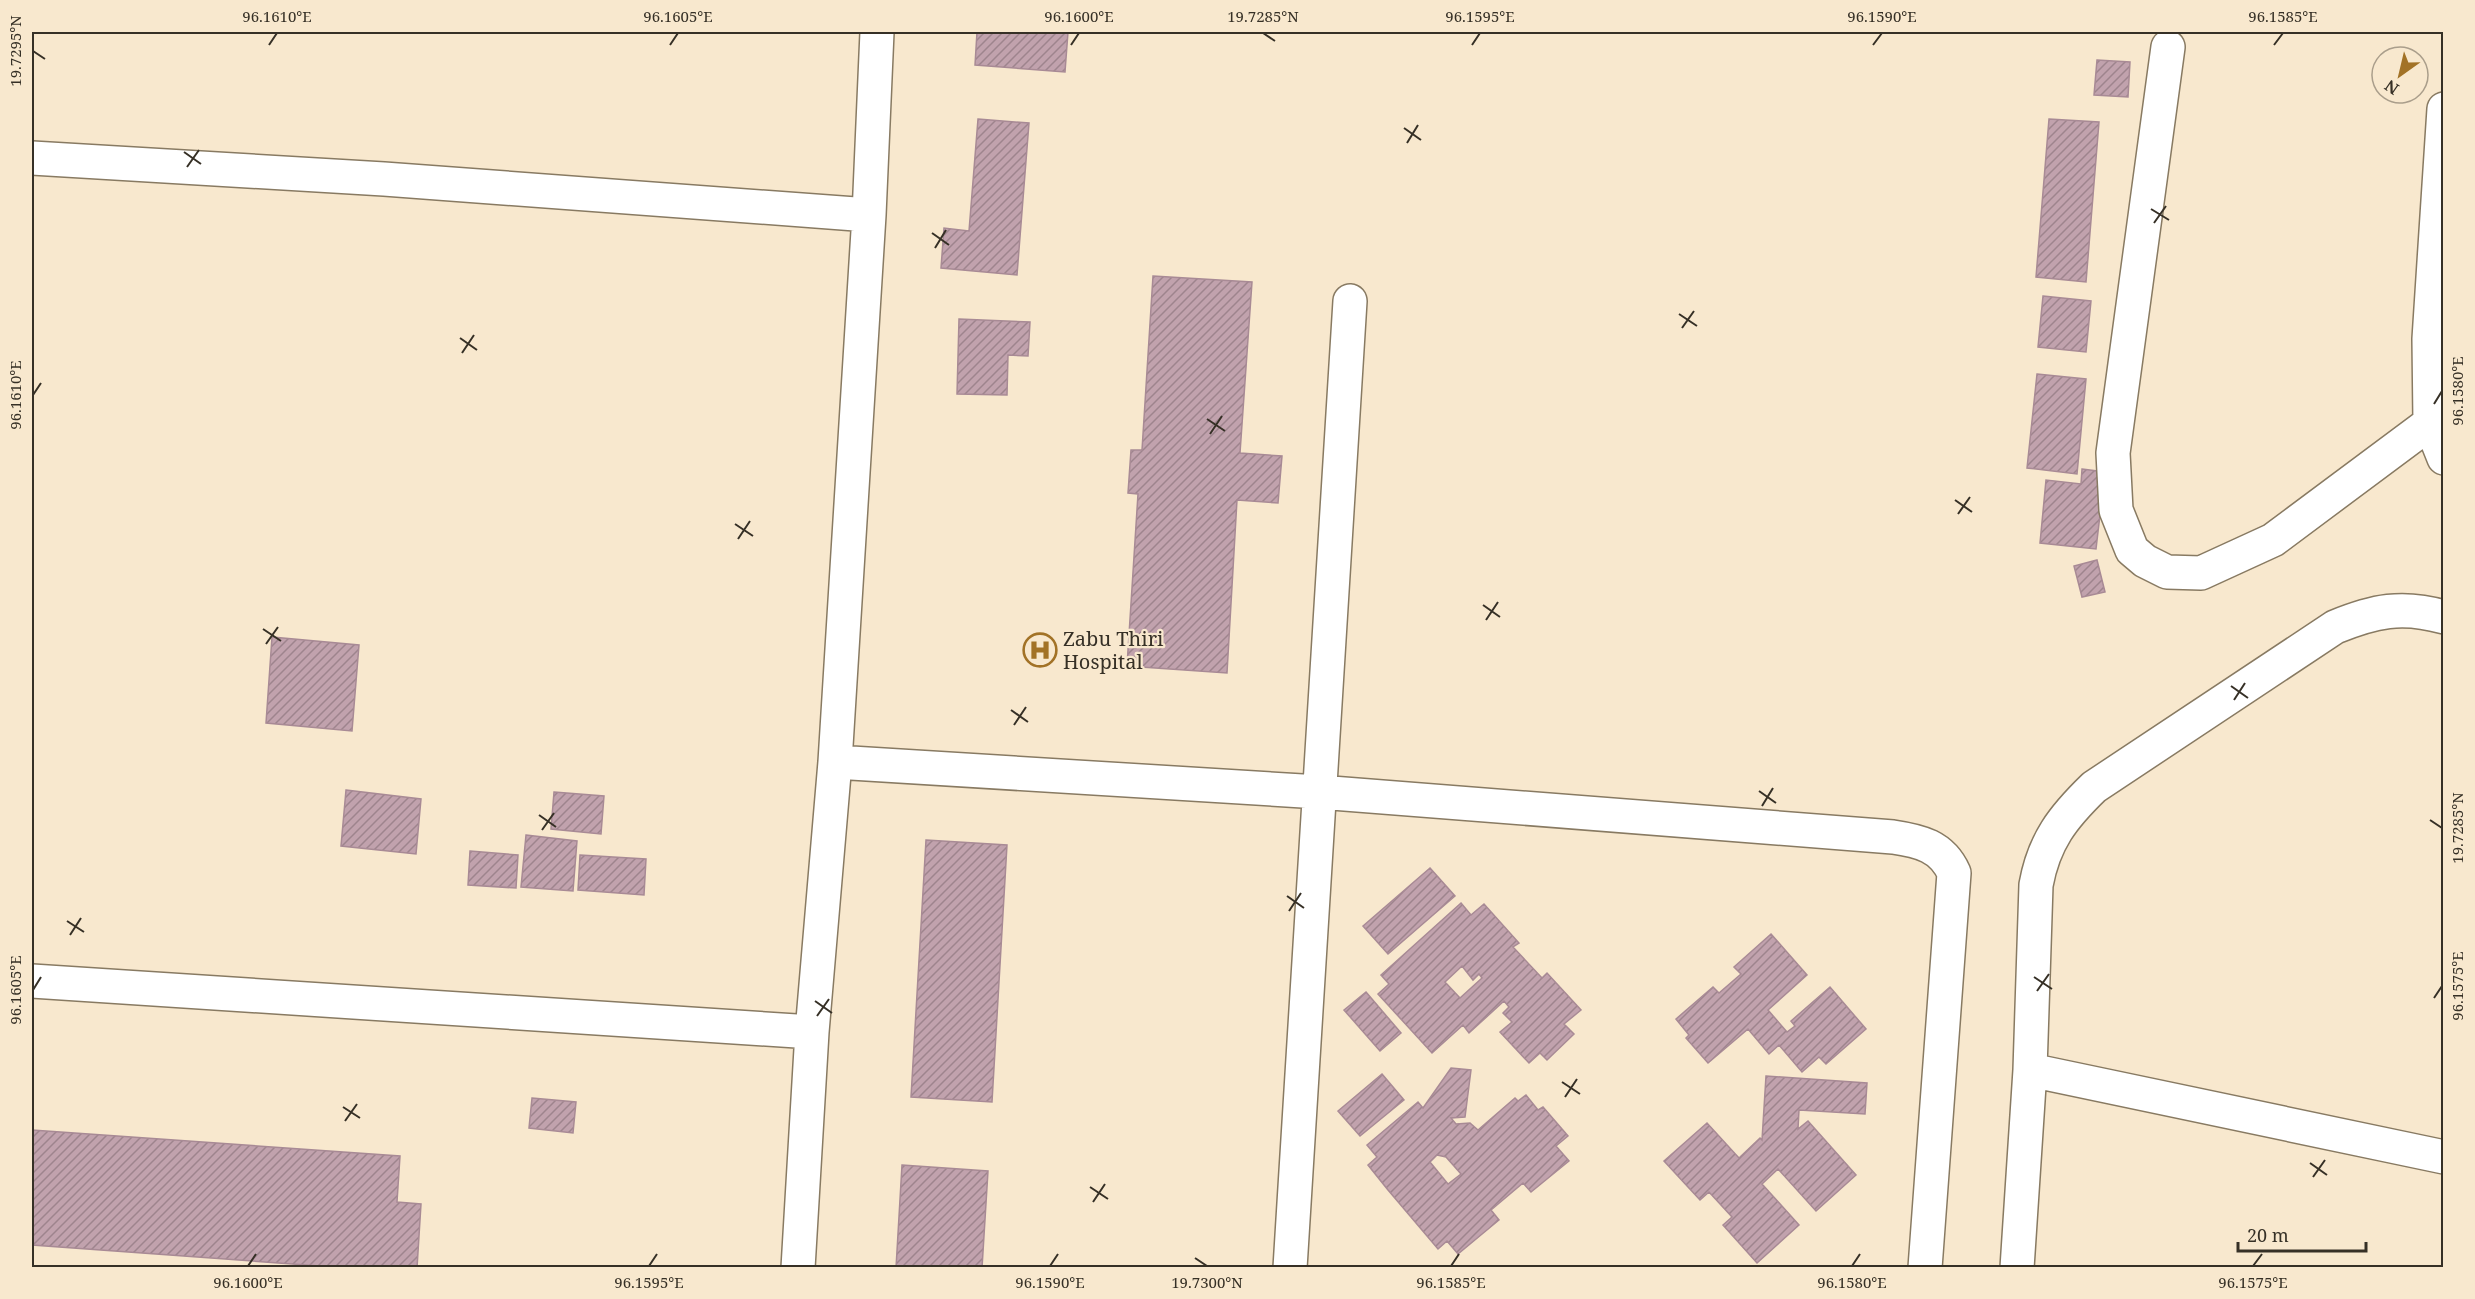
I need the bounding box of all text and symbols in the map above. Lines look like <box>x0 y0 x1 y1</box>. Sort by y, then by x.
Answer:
text: 96.1610°E <box>242 6 312 26</box>
text: 96.1605°E <box>643 6 713 26</box>
text: 96.1600°E <box>1044 6 1114 26</box>
text: 19.7285°N <box>1227 6 1299 26</box>
text: 96.1595°E <box>1445 6 1515 26</box>
text: 96.1590°E <box>1847 6 1917 26</box>
text: 96.1585°E <box>2248 6 2318 26</box>
text: 19.7295°N <box>5 15 25 87</box>
north arrow <box>2370 45 2430 105</box>
text: N <box>2380 75 2403 100</box>
text: 96.1580°E <box>2447 356 2467 426</box>
text: 96.1610°E <box>5 360 25 430</box>
place label: Zabu Thiri Hospital <box>1063 625 1164 675</box>
hospital icon: Zabu Thiri Hospital <box>1022 632 1058 668</box>
text: 19.7285°N <box>2447 792 2467 864</box>
text: 96.1575°E <box>2447 951 2467 1021</box>
text: 96.1605°E <box>5 955 25 1025</box>
scale bar <box>2238 1215 2366 1253</box>
text: 20 m <box>2247 1223 2289 1247</box>
text: 96.1600°E <box>213 1272 283 1292</box>
text: 96.1595°E <box>614 1272 684 1292</box>
text: 96.1590°E <box>1015 1272 1085 1292</box>
text: 19.7300°N <box>1171 1272 1243 1292</box>
text: 96.1585°E <box>1416 1272 1486 1292</box>
text: 96.1580°E <box>1817 1272 1887 1292</box>
text: 96.1575°E <box>2218 1272 2288 1292</box>

